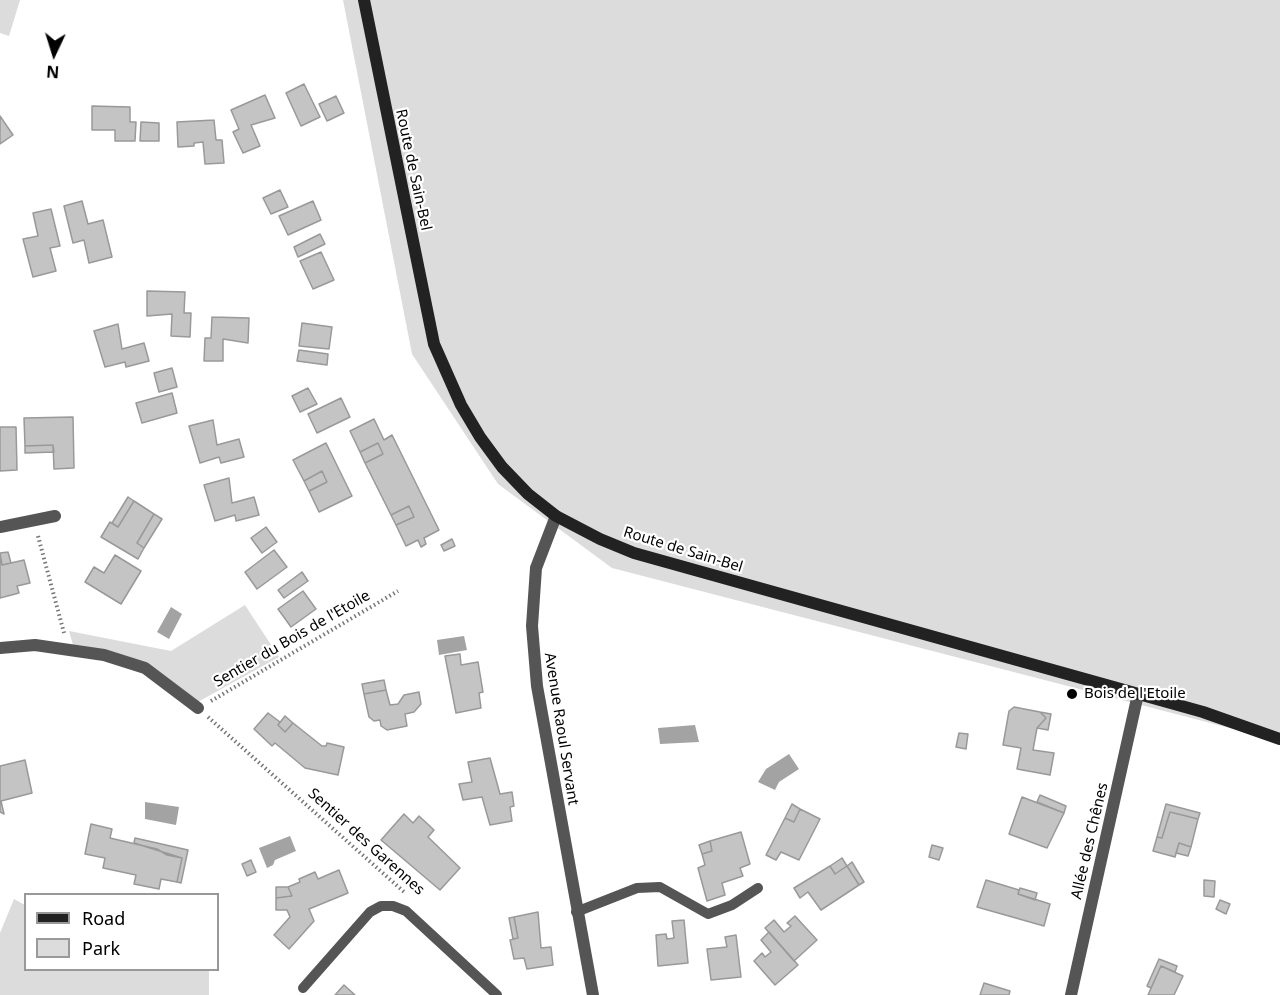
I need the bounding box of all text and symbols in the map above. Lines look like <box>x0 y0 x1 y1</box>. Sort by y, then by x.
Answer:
north arrow <box>24 24 84 84</box>
text: N <box>45 61 60 83</box>
street label: Route de Sain-Bel <box>391 108 435 232</box>
street label: Route de Sain-Bel <box>621 523 745 577</box>
street label: Sentier du Bois de l'Etoile <box>210 587 374 691</box>
street label: Avenue Raoul Servant <box>540 652 582 806</box>
place label: Bois de l'Etoile <box>1084 685 1186 703</box>
marker: Bois de l'Etoile <box>1065 687 1079 701</box>
street label: Allée des Chênes <box>1068 781 1112 901</box>
street label: Sentier des Garennes <box>304 785 428 899</box>
legend <box>24 893 219 971</box>
text: Road <box>82 906 125 930</box>
text: Park <box>82 936 120 960</box>

